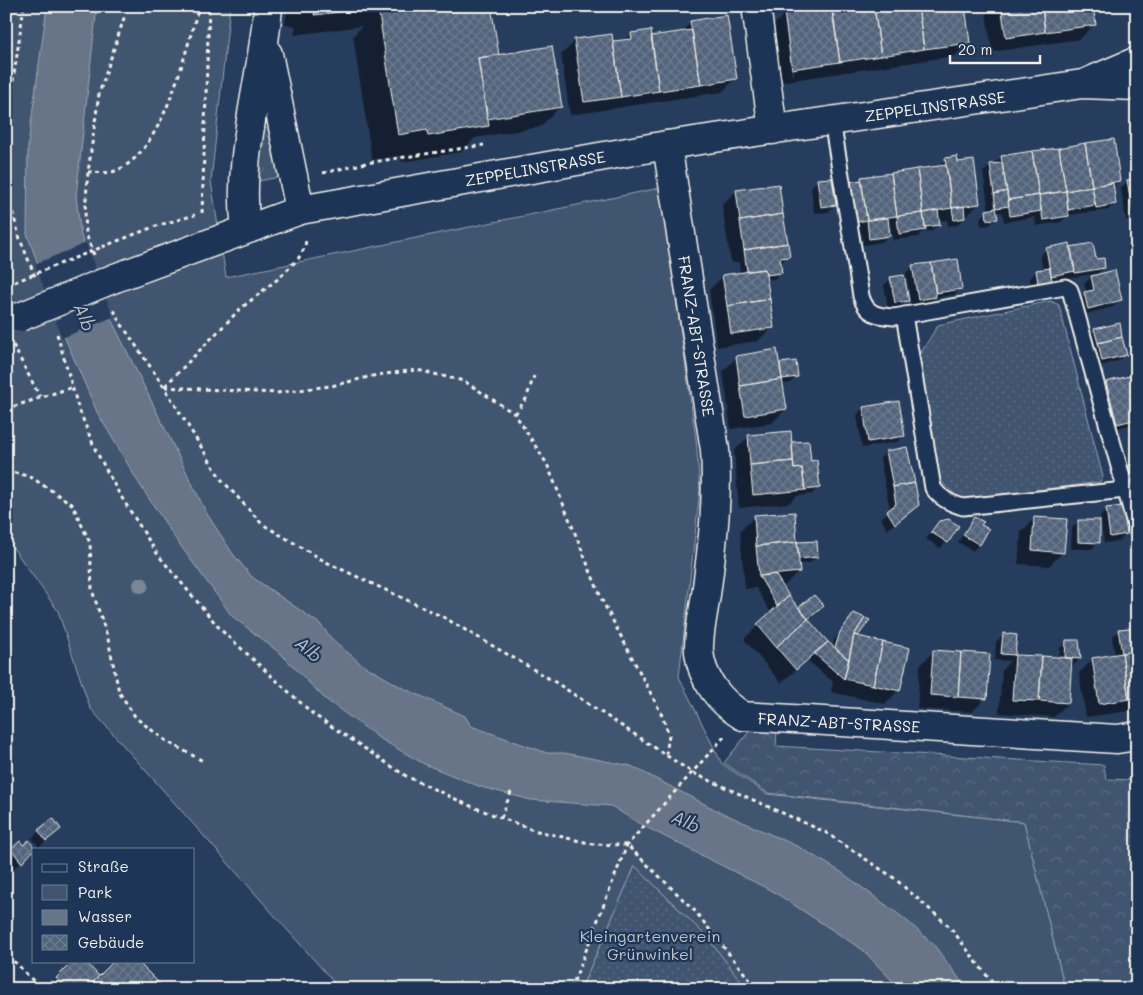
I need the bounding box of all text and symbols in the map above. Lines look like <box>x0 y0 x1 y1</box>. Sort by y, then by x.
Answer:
scale bar <box>950 32 1040 64</box>
text: 20 m <box>958 39 992 59</box>
street label: ZEPPELINSTRASSE <box>863 86 1007 126</box>
street label: ZEPPELINSTRASSE <box>463 145 607 191</box>
street label: FRANZ-ABT-STRASSE <box>674 254 720 418</box>
water label: Alb <box>69 299 101 335</box>
water label: Alb <box>290 631 328 667</box>
street label: FRANZ-ABT-STRASSE <box>757 707 921 737</box>
water label: Alb <box>668 804 704 838</box>
legend <box>32 848 195 962</box>
text: Straße <box>78 856 129 876</box>
text: Park <box>78 882 112 902</box>
text: Wasser <box>78 906 132 926</box>
park label: Kleingartenverein Grünwinkel <box>580 925 720 964</box>
text: Gebäude <box>78 932 144 952</box>

